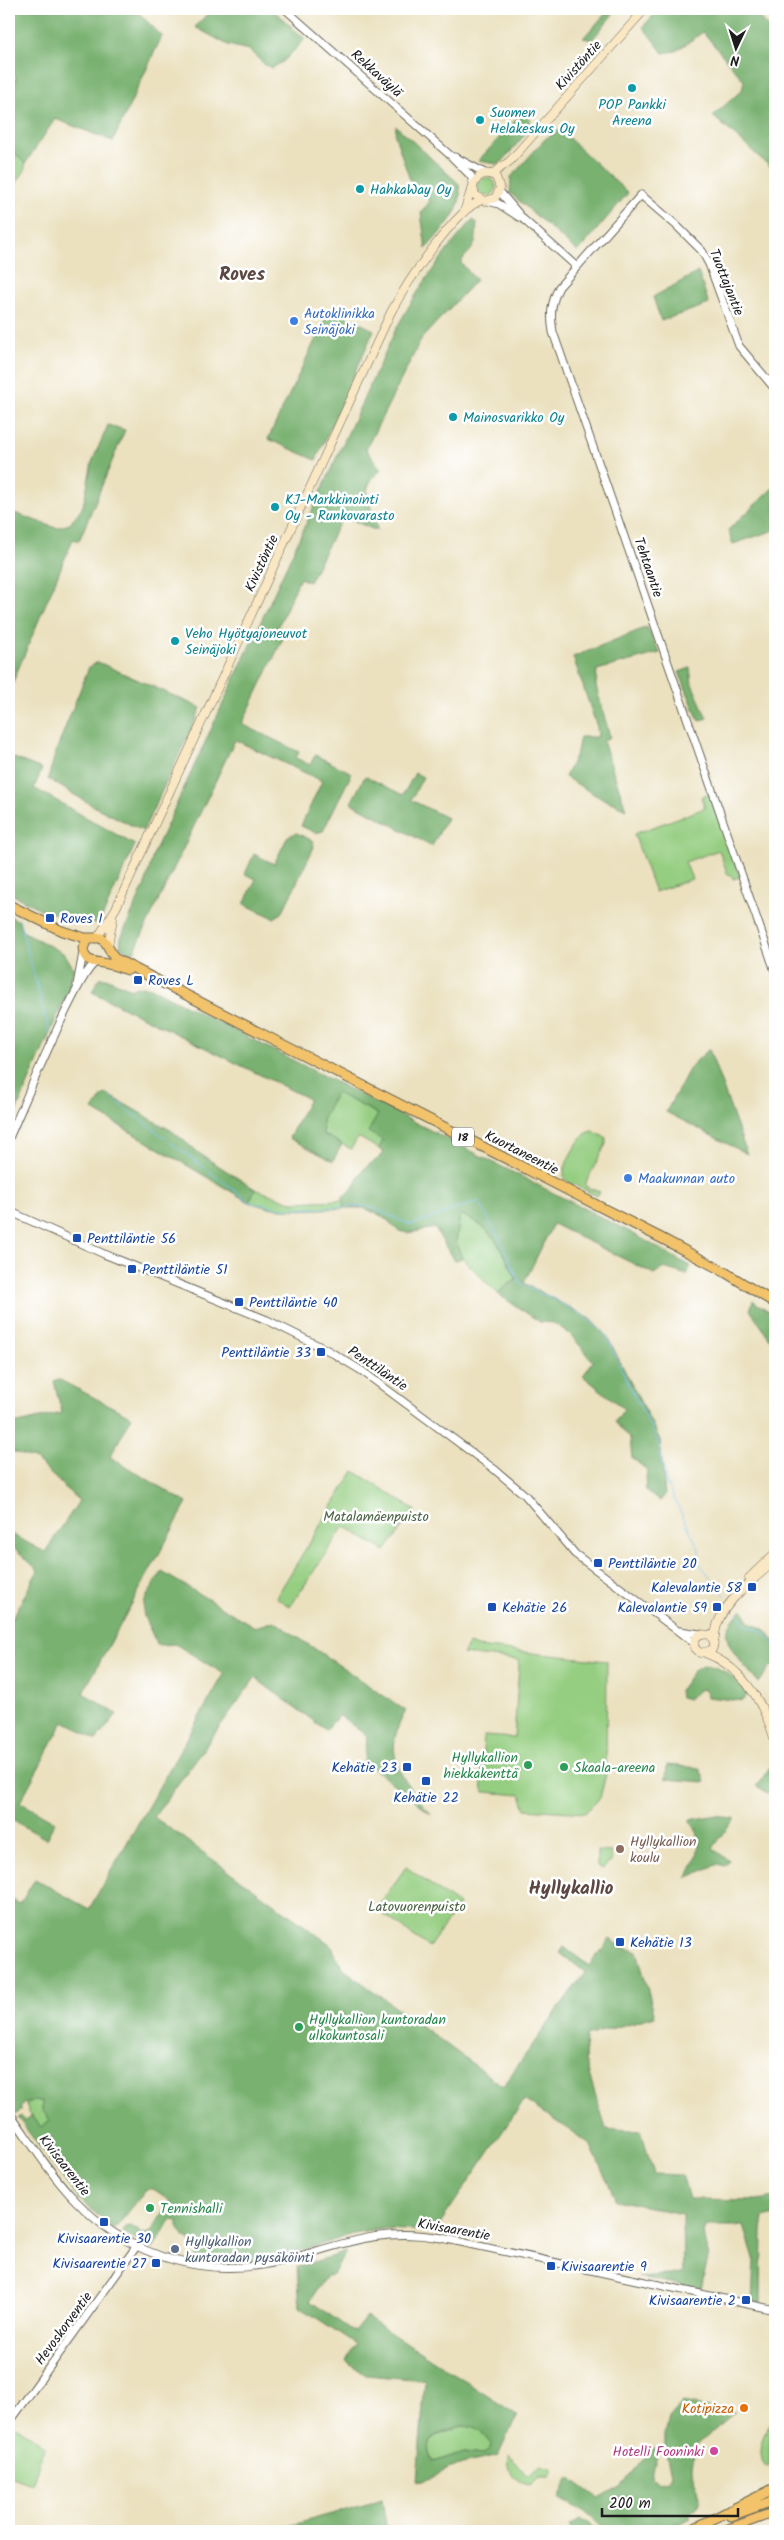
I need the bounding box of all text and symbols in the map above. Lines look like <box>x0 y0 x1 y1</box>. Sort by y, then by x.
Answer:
north arrow <box>712 22 762 72</box>
street label: Kivistöntie <box>550 35 608 96</box>
street label: Rekkaväylä <box>345 44 408 104</box>
text: N <box>730 49 740 71</box>
marker: POP Pankki Areena <box>626 82 638 94</box>
place label: POP Pankki Areena <box>598 94 666 132</box>
place label: Suomen Helakeskus Oy <box>490 102 575 140</box>
marker: Suomen Helakeskus Oy <box>474 114 486 126</box>
place label: HahkaWay Oy <box>370 179 452 201</box>
marker: HahkaWay Oy <box>354 183 366 195</box>
street label: Tuottajantie <box>703 246 750 320</box>
district label: Roves <box>219 260 265 290</box>
place label: Autoklinikka Seinäjoki <box>304 303 375 341</box>
marker: Autoklinikka Seinäjoki <box>288 315 300 327</box>
place label: Mainosvarikko Oy <box>463 407 565 429</box>
marker: Mainosvarikko Oy <box>447 411 459 423</box>
place label: KJ-Markkinointi Oy - Runkovarasto <box>285 489 394 527</box>
marker: KJ-Markkinointi Oy - Runkovarasto <box>269 501 281 513</box>
street label: Kivistöntie <box>239 530 285 596</box>
street label: Tehtaantie <box>628 534 669 601</box>
place label: Veho Hyötyajoneuvot Seinäjoki <box>185 623 308 661</box>
marker: Veho Hyötyajoneuvot Seinäjoki <box>169 635 181 647</box>
place label: Roves I <box>60 908 103 930</box>
marker: Roves I <box>44 912 56 924</box>
place label: Roves L <box>148 970 194 992</box>
marker: Roves L <box>132 974 144 986</box>
street label: Kuortaneentie <box>481 1125 563 1181</box>
road number: 18 <box>452 1128 474 1146</box>
place label: Maakunnan auto <box>638 1168 735 1190</box>
marker: Maakunnan auto <box>622 1172 634 1184</box>
place label: Penttiläntie 56 <box>87 1228 176 1250</box>
marker: Penttiläntie 56 <box>71 1232 83 1244</box>
place label: Penttiläntie 51 <box>142 1259 228 1281</box>
marker: Penttiläntie 51 <box>126 1263 138 1275</box>
place label: Penttiläntie 40 <box>249 1292 337 1314</box>
marker: Penttiläntie 40 <box>233 1296 245 1308</box>
street label: Penttiläntie <box>343 1341 412 1397</box>
place label: Penttiläntie 33 <box>221 1342 311 1364</box>
marker: Penttiläntie 33 <box>315 1346 327 1358</box>
park label: Matalamäenpuisto <box>323 1506 429 1528</box>
place label: Penttiläntie 20 <box>608 1553 697 1575</box>
marker: Penttiläntie 20 <box>592 1557 604 1569</box>
place label: Kalevalantie 58 <box>651 1577 743 1599</box>
marker: Kalevalantie 58 <box>746 1581 758 1593</box>
place label: Kehätie 26 <box>502 1597 567 1619</box>
place label: Kalevalantie 59 <box>617 1597 707 1619</box>
marker: Kehätie 26 <box>486 1601 498 1613</box>
marker: Kalevalantie 59 <box>711 1601 723 1613</box>
place label: Hyllykallion hiekkakenttä <box>443 1747 519 1785</box>
place label: Kehätie 23 <box>332 1757 397 1779</box>
place label: Skaala-areena <box>574 1757 655 1779</box>
marker: Hyllykallion hiekkakenttä <box>522 1759 534 1771</box>
marker: Kehätie 23 <box>401 1761 413 1773</box>
marker: Skaala-areena <box>558 1761 570 1773</box>
marker: Kehätie 22 <box>420 1775 432 1787</box>
place label: Kehätie 22 <box>393 1787 459 1809</box>
place label: Hyllykallion koulu <box>630 1831 697 1869</box>
marker: Hyllykallion koulu <box>614 1843 626 1855</box>
district label: Hyllykallio <box>528 1874 614 1904</box>
park label: Latovuorenpuisto <box>368 1896 466 1918</box>
place label: Kehätie 13 <box>630 1932 692 1954</box>
marker: Kehätie 13 <box>614 1936 626 1948</box>
place label: Hyllykallion kuntoradan ulkokuntosali <box>309 2009 446 2047</box>
marker: Hyllykallion kuntoradan ulkokuntosali <box>293 2021 305 2033</box>
street label: Kivisaarentie <box>33 2130 96 2202</box>
place label: Tennishalli <box>160 2198 223 2220</box>
marker: Tennishalli <box>144 2202 156 2214</box>
street label: Kivisaarentie <box>416 2213 493 2247</box>
marker: Kivisaarentie 30 <box>98 2216 110 2228</box>
place label: Kivisaarentie 30 <box>57 2228 151 2250</box>
place label: Hyllykallion kuntoradan pysäköinti <box>185 2231 314 2269</box>
marker: Hyllykallion kuntoradan pysäköinti <box>169 2243 181 2255</box>
place label: Kivisaarentie 27 <box>52 2253 147 2275</box>
place label: Kivisaarentie 9 <box>561 2256 647 2278</box>
marker: Kivisaarentie 27 <box>150 2257 162 2269</box>
marker: Kivisaarentie 9 <box>545 2260 557 2272</box>
street label: Hevoskorventie <box>30 2287 98 2370</box>
place label: Kivisaarentie 2 <box>649 2290 736 2312</box>
marker: Kivisaarentie 2 <box>740 2294 752 2306</box>
place label: Kotipizza <box>682 2398 734 2420</box>
marker: Kotipizza <box>738 2402 750 2414</box>
place label: Hotelli Fooninki <box>613 2441 705 2463</box>
marker: Hotelli Fooninki <box>708 2445 720 2457</box>
scale bar <box>602 2485 738 2517</box>
text: 200 m <box>609 2492 651 2516</box>

